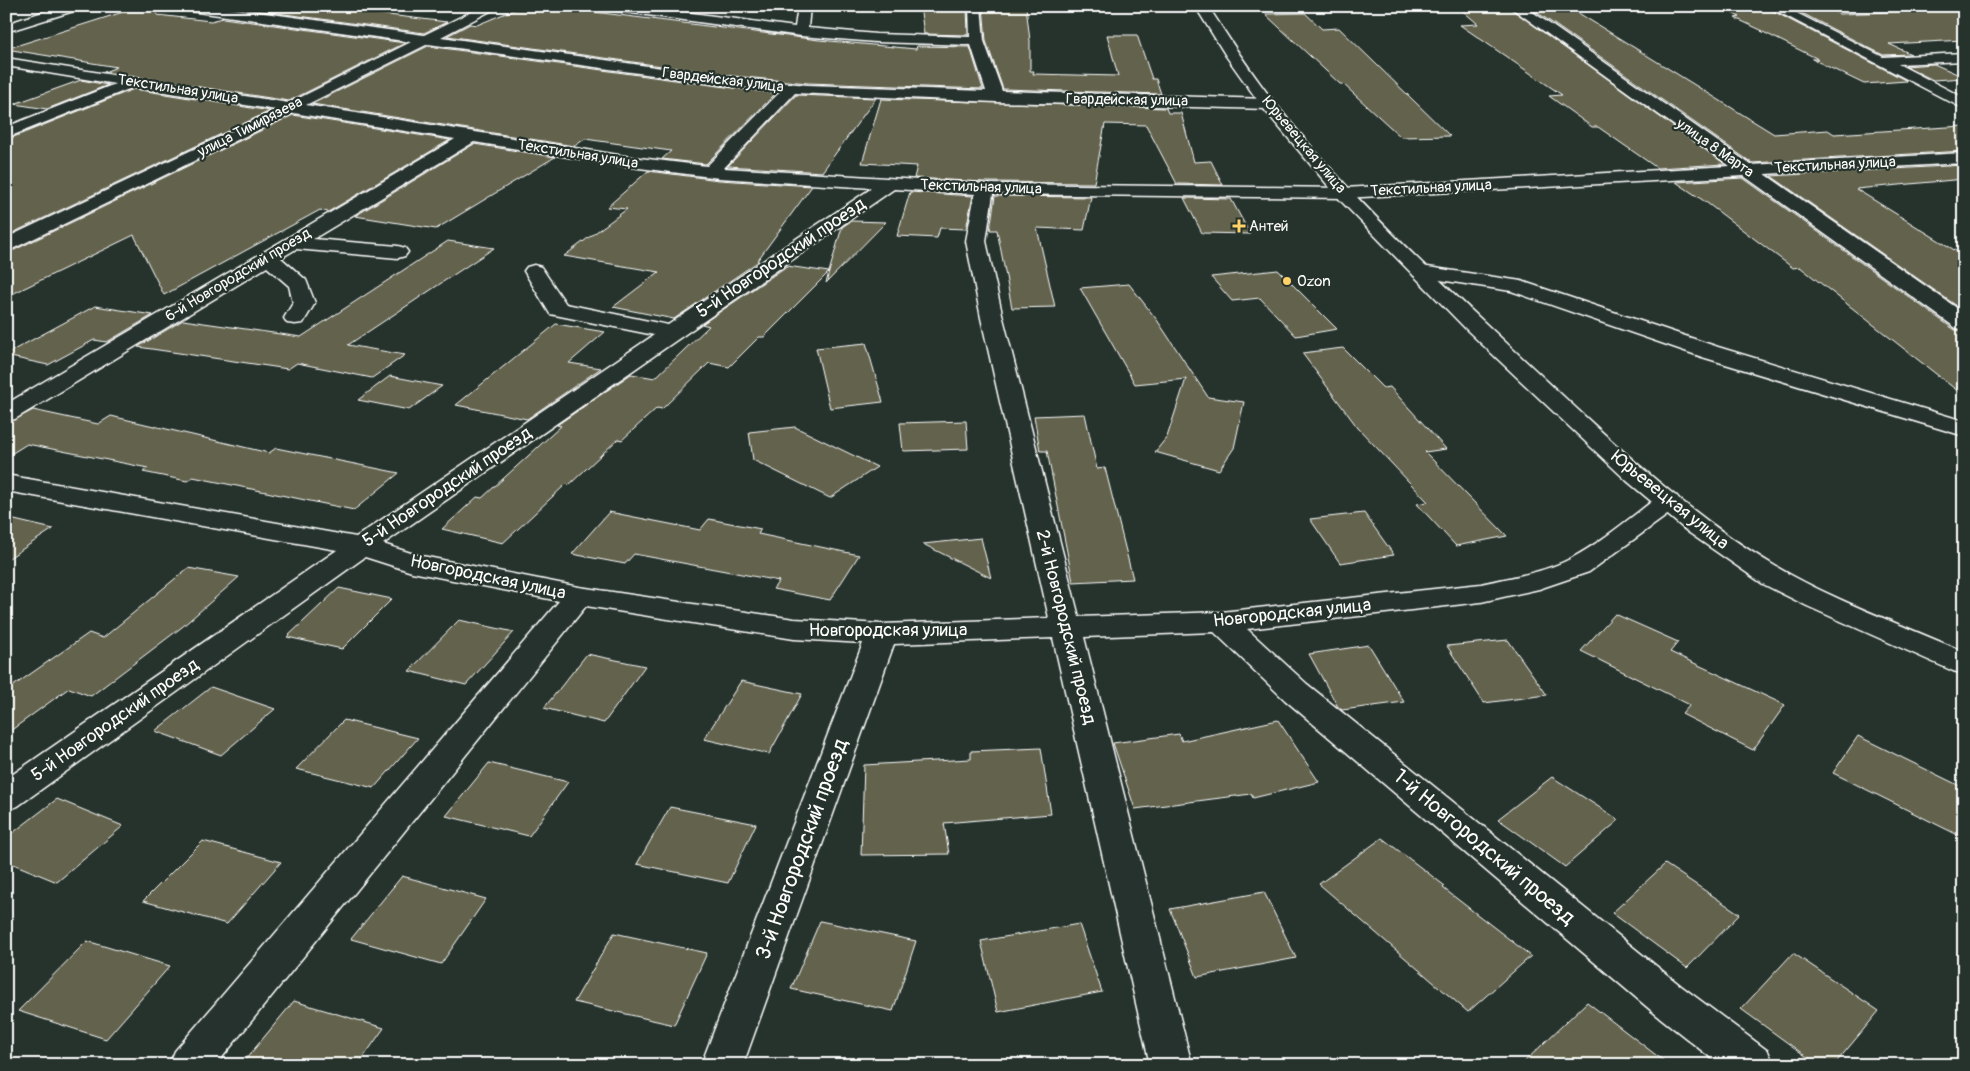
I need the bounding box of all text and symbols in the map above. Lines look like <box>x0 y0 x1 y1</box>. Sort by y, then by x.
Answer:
street label: Гвардейская улица <box>661 63 785 97</box>
street label: Текстильная улица <box>116 70 240 108</box>
street label: Гвардейская улица <box>1066 89 1188 111</box>
street label: улица Тимирязева <box>193 92 306 162</box>
street label: Юрьевецкая улица <box>1258 93 1350 197</box>
street label: улица 8 Марта <box>1672 114 1758 182</box>
street label: Текстильная улица <box>516 135 640 173</box>
street label: Текстильная улица <box>1774 152 1896 178</box>
street label: Текстильная улица <box>920 175 1042 199</box>
street label: Текстильная улица <box>1370 175 1492 201</box>
street label: 5-й Новгородский проезд <box>692 193 870 323</box>
place label: Антей <box>1249 217 1288 236</box>
marker: Антей <box>1233 220 1245 232</box>
street label: 6-й Новгородский проезд <box>162 224 314 326</box>
place label: Ozon <box>1297 272 1331 291</box>
marker: Ozon <box>1281 275 1293 287</box>
street label: 5-й Новгородский проезд <box>358 422 536 552</box>
street label: Юрьевецкая улица <box>1606 445 1734 555</box>
street label: 2-й Новгородский проезд <box>1031 527 1101 727</box>
street label: Новгородская улица <box>408 549 568 605</box>
street label: Новгородская улица <box>1212 593 1372 633</box>
street label: Новгородская улица <box>809 619 967 642</box>
street label: 5-й Новгородский проезд <box>27 653 203 787</box>
street label: 3-й Новгородский проезд <box>749 735 855 963</box>
street label: 1-й Новгородский проезд <box>1387 763 1581 931</box>

